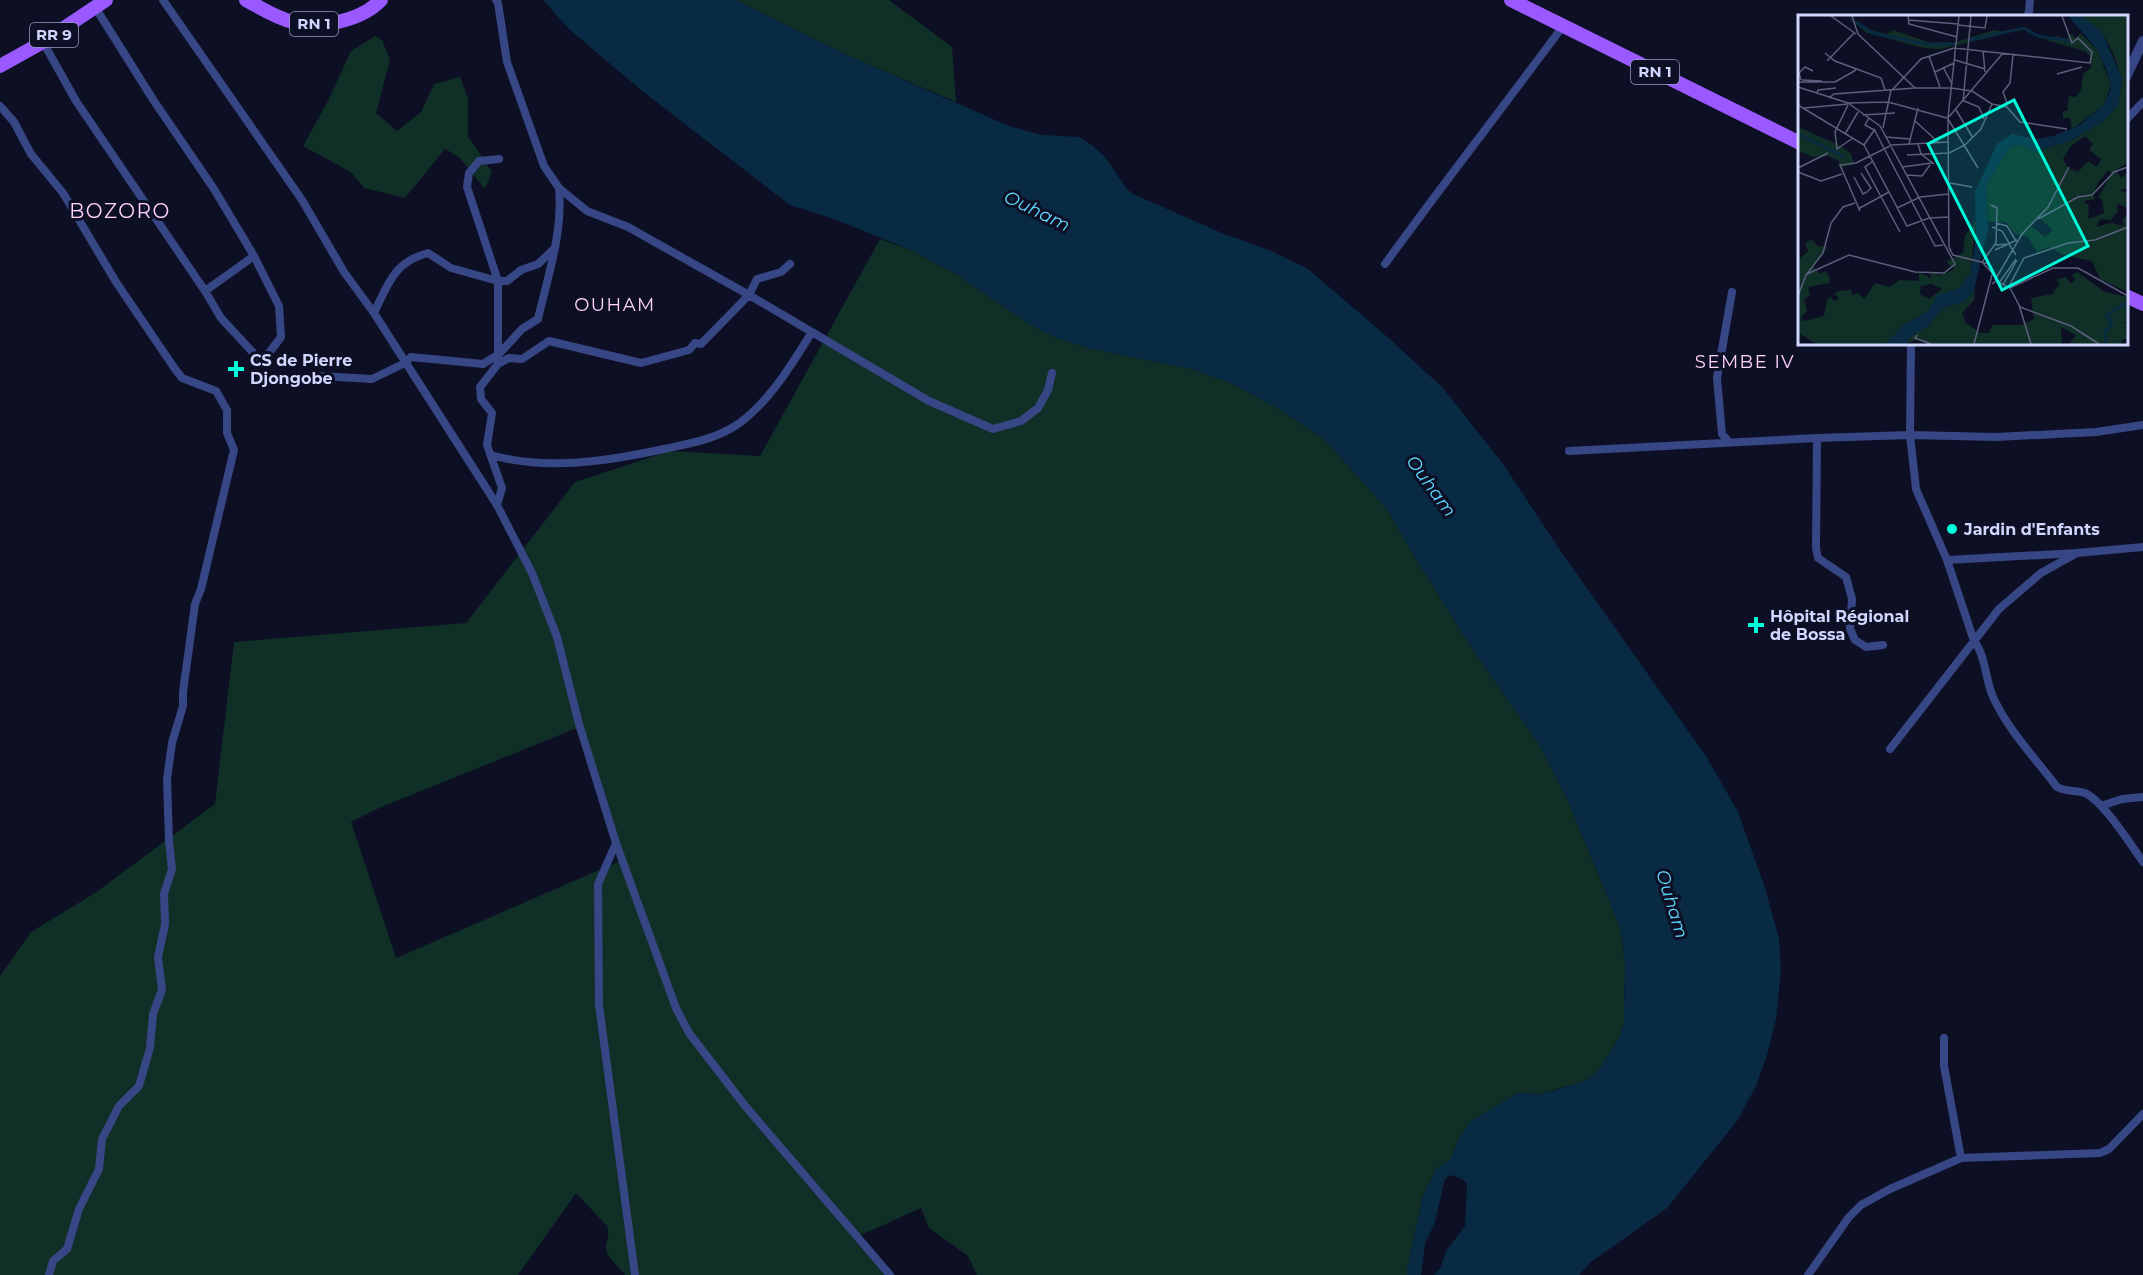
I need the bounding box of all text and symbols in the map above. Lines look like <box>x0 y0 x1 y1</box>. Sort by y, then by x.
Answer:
road number: RN 1 <box>290 12 338 36</box>
inset map <box>1798 15 2128 345</box>
road number: RR 9 <box>30 23 78 47</box>
road number: RN 1 <box>1631 60 1679 84</box>
water label: Ouham <box>1000 186 1074 236</box>
district label: BOZORO <box>69 199 171 223</box>
district label: OUHAM <box>574 294 656 316</box>
place label: CS de Pierre Djongobe <box>250 351 352 388</box>
district label: SEMBE IV <box>1695 351 1795 373</box>
marker: CS de Pierre Djongobe <box>227 360 245 378</box>
water label: Ouham <box>1401 451 1461 521</box>
place label: Jardin d'Enfants <box>1963 520 2100 539</box>
marker: Jardin d'Enfants <box>1945 522 1959 536</box>
place label: Hôpital Régional de Bossa <box>1770 607 1909 644</box>
marker: Hôpital Régional de Bossa <box>1747 616 1765 634</box>
water label: Ouham <box>1651 867 1693 941</box>

